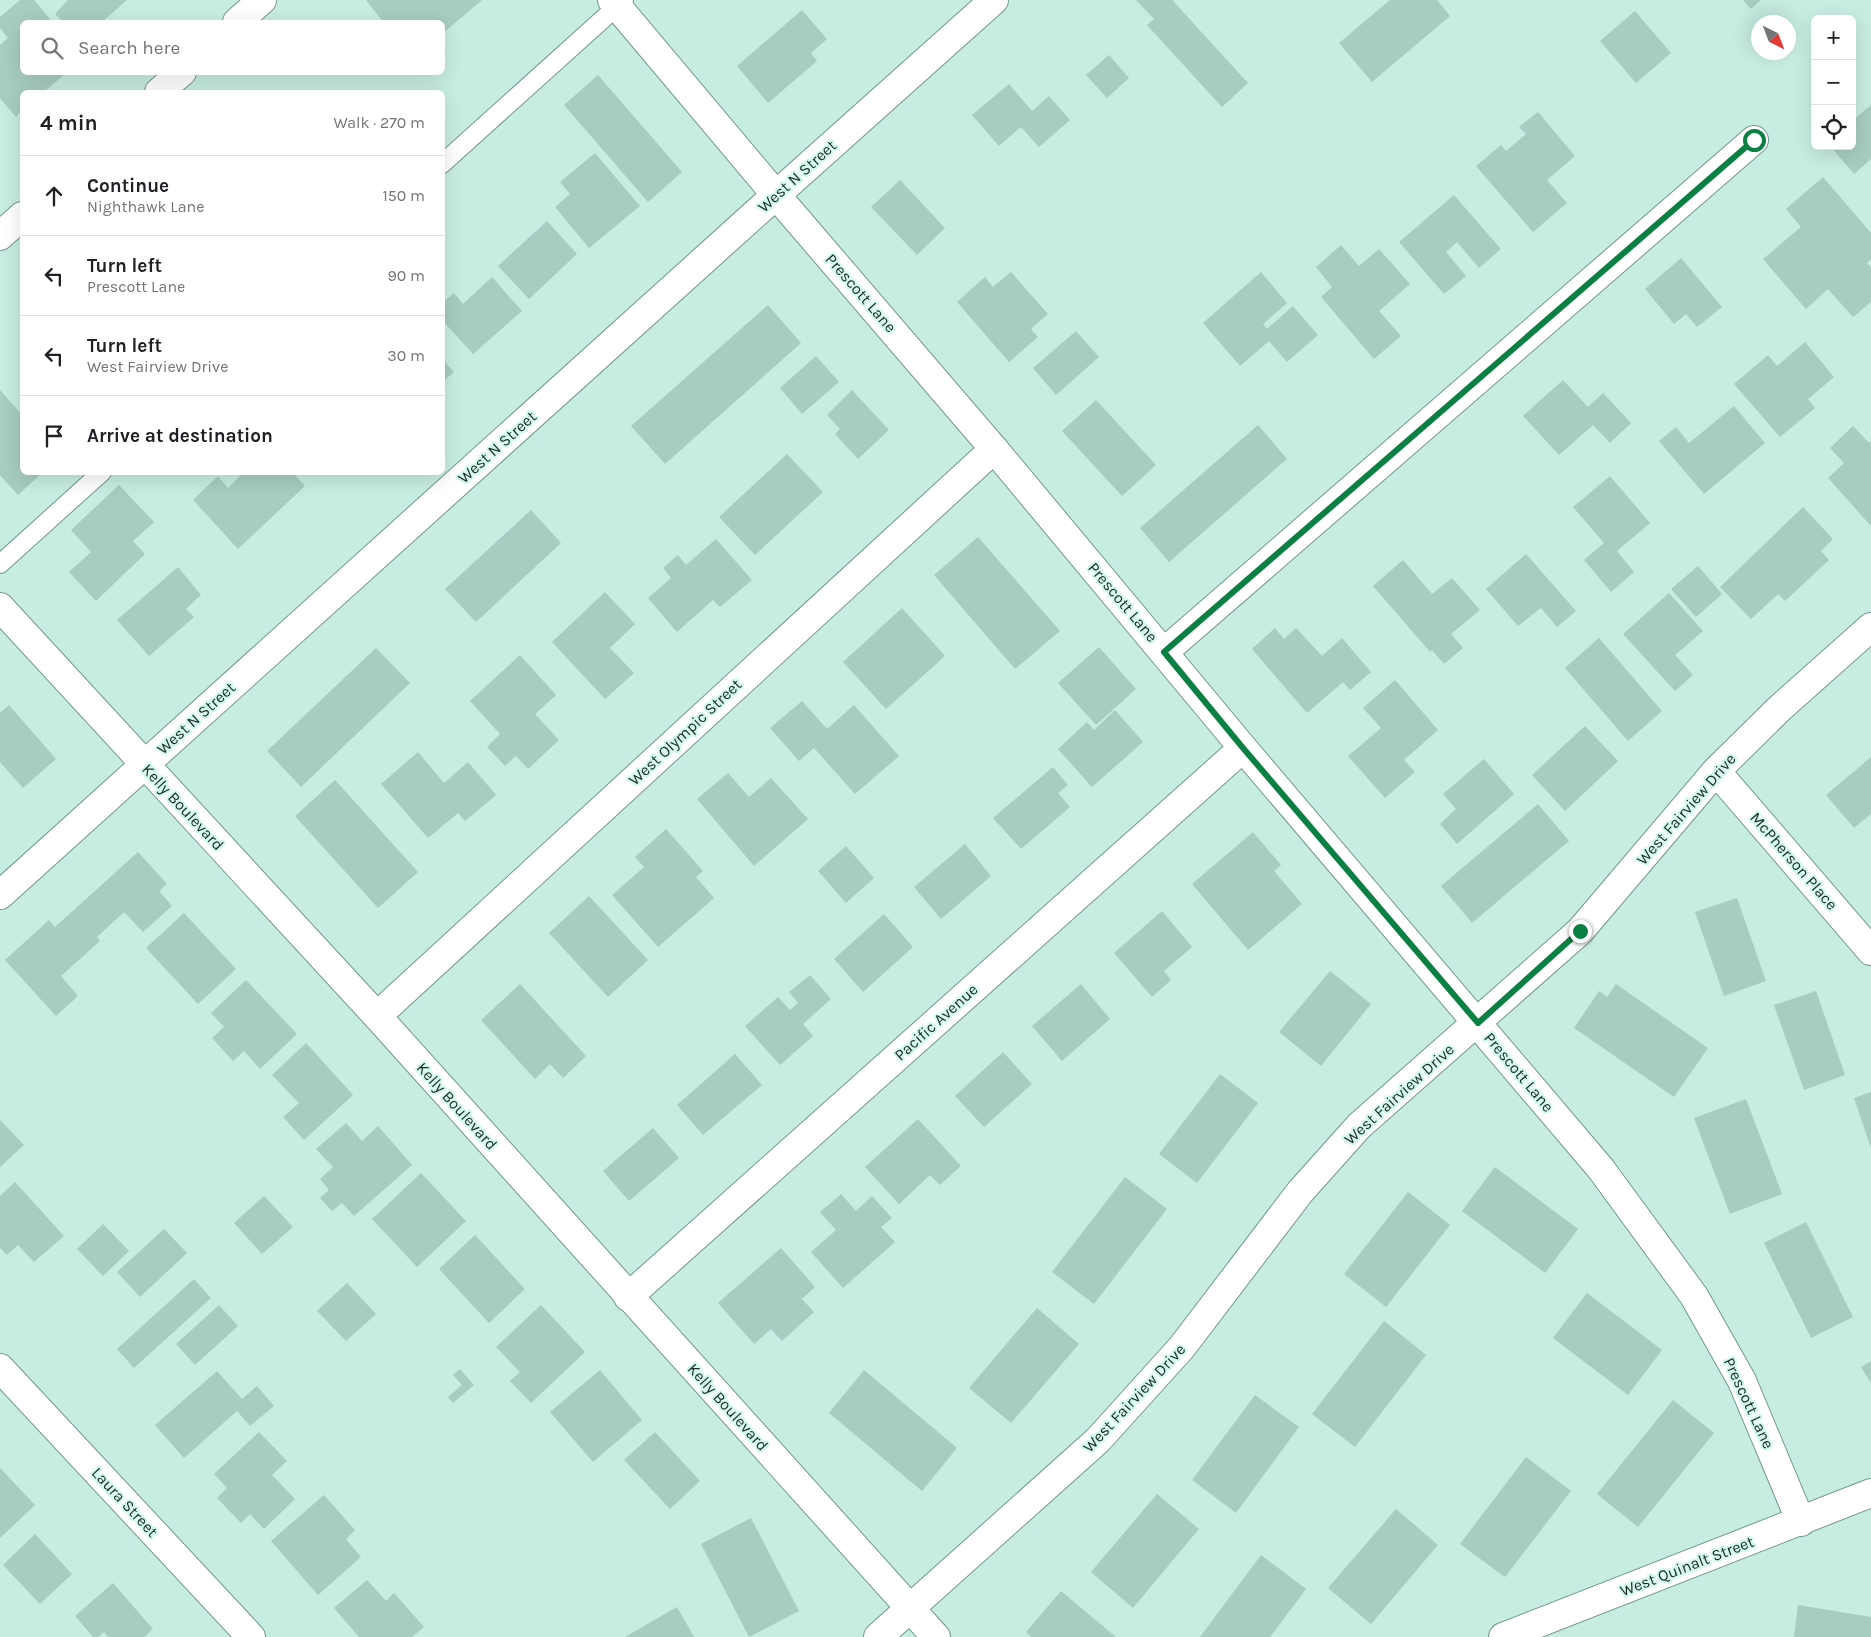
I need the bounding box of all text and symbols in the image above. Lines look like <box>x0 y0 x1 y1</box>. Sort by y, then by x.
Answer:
north arrow <box>1751 15 1796 60</box>
map controls <box>1811 15 1856 150</box>
button: + <box>1811 15 1856 60</box>
search box <box>20 20 445 75</box>
icon: search <box>38 34 66 62</box>
text: Search here <box>78 37 180 59</box>
button: − <box>1811 60 1856 105</box>
button: locate <box>1811 105 1856 150</box>
text: 4 min <box>40 111 98 135</box>
text: Walk · 270 m <box>333 113 425 132</box>
route start <box>1743 129 1766 152</box>
street label: West N Street <box>754 136 840 216</box>
text: Continue <box>87 175 169 197</box>
icon: ahead <box>40 182 68 210</box>
text: 150 m <box>382 186 425 205</box>
text: Nighthawk Lane <box>87 197 204 216</box>
street label: Prescott Lane <box>822 250 900 336</box>
text: Turn left <box>87 255 162 277</box>
icon: left <box>40 262 68 290</box>
text: 90 m <box>387 266 425 285</box>
text: Prescott Lane <box>87 277 185 296</box>
text: Turn left <box>87 335 162 357</box>
icon: left <box>40 342 68 370</box>
text: 30 m <box>387 346 425 365</box>
text: West Fairview Drive <box>87 357 228 376</box>
street label: West N Street <box>454 407 540 487</box>
icon: arrive <box>40 422 68 450</box>
text: Arrive at destination <box>87 425 273 447</box>
street label: Prescott Lane <box>1084 558 1162 646</box>
street label: West Olympic Street <box>625 675 745 789</box>
street label: West N Street <box>153 678 239 758</box>
street label: West Fairview Drive <box>1632 749 1740 869</box>
street label: Kelly Boulevard <box>138 760 228 854</box>
street label: McPherson Place <box>1746 808 1842 914</box>
route end <box>1569 920 1592 943</box>
street label: Pacific Avenue <box>890 980 982 1064</box>
street label: Prescott Lane <box>1480 1028 1558 1116</box>
street label: West Fairview Drive <box>1340 1040 1458 1148</box>
street label: Kelly Boulevard <box>413 1058 501 1154</box>
street label: West Fairview Drive <box>1079 1340 1189 1456</box>
street label: Prescott Lane <box>1720 1354 1778 1452</box>
street label: Kelly Boulevard <box>684 1359 772 1455</box>
street label: Laura Street <box>88 1463 162 1541</box>
street label: West Quinalt Street <box>1617 1532 1757 1600</box>

